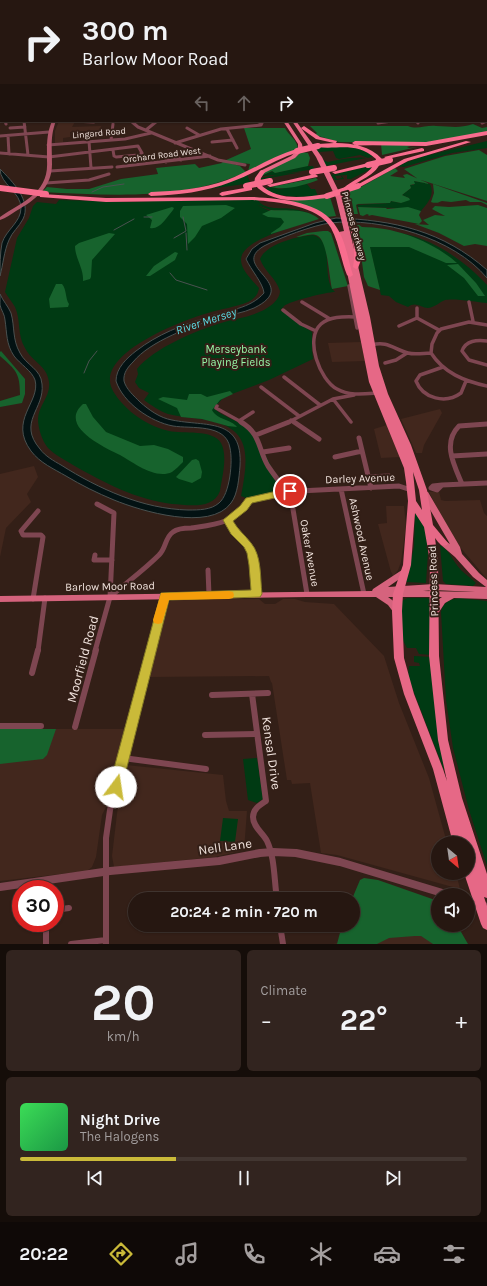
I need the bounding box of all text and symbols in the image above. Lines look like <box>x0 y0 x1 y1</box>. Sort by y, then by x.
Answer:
text: 300 m <box>82 14 169 47</box>
icon: right <box>16 16 68 68</box>
text: Barlow Moor Road <box>82 48 229 70</box>
icon: left <box>191 92 213 114</box>
icon: ahead <box>233 92 255 114</box>
icon: right <box>275 92 297 114</box>
street label: Lingard Road <box>72 126 126 140</box>
street label: Orchard Road West <box>123 145 202 165</box>
street label: Princess Parkway <box>340 190 368 262</box>
water label: River Mersey <box>174 304 239 337</box>
park label: Merseybank Playing Fields <box>201 343 271 369</box>
street label: Darley Avenue <box>325 471 396 486</box>
pin <box>273 474 307 508</box>
icon: arrive <box>279 480 301 502</box>
street label: Ashwood Avenue <box>346 497 377 582</box>
street label: Oaker Avenue <box>297 519 322 588</box>
street label: Princess Road <box>426 545 441 617</box>
street label: Barlow Moor Road <box>65 579 155 594</box>
street label: Moorfield Road <box>64 614 101 704</box>
street label: Kensal Drive <box>259 716 284 791</box>
position arrow <box>95 766 137 808</box>
street label: Nell Lane <box>197 835 253 858</box>
north arrow <box>431 836 475 880</box>
map controls <box>431 836 475 932</box>
speed limit sign: 30 <box>12 880 64 932</box>
button: sound <box>431 888 475 932</box>
text: 20:24 · 2 min · 720 m <box>170 903 318 921</box>
text: 20 <box>91 972 155 1033</box>
text: Climate <box>261 983 307 998</box>
text: 22° <box>340 1002 388 1038</box>
text: − <box>261 1008 272 1034</box>
text: + <box>455 1008 467 1034</box>
text: km/h <box>107 1029 140 1044</box>
text: Night Drive <box>80 1111 160 1129</box>
text: The Halogens <box>80 1129 159 1144</box>
icon: previous <box>84 1167 106 1189</box>
icon: pause <box>233 1167 255 1189</box>
icon: next <box>382 1167 404 1189</box>
icon: directions <box>107 1240 135 1268</box>
icon: music <box>173 1240 201 1268</box>
icon: phone <box>240 1240 268 1268</box>
icon: climate <box>307 1240 335 1268</box>
icon: car <box>373 1240 401 1268</box>
icon: filters <box>440 1240 468 1268</box>
text: 20:22 <box>19 1243 68 1265</box>

